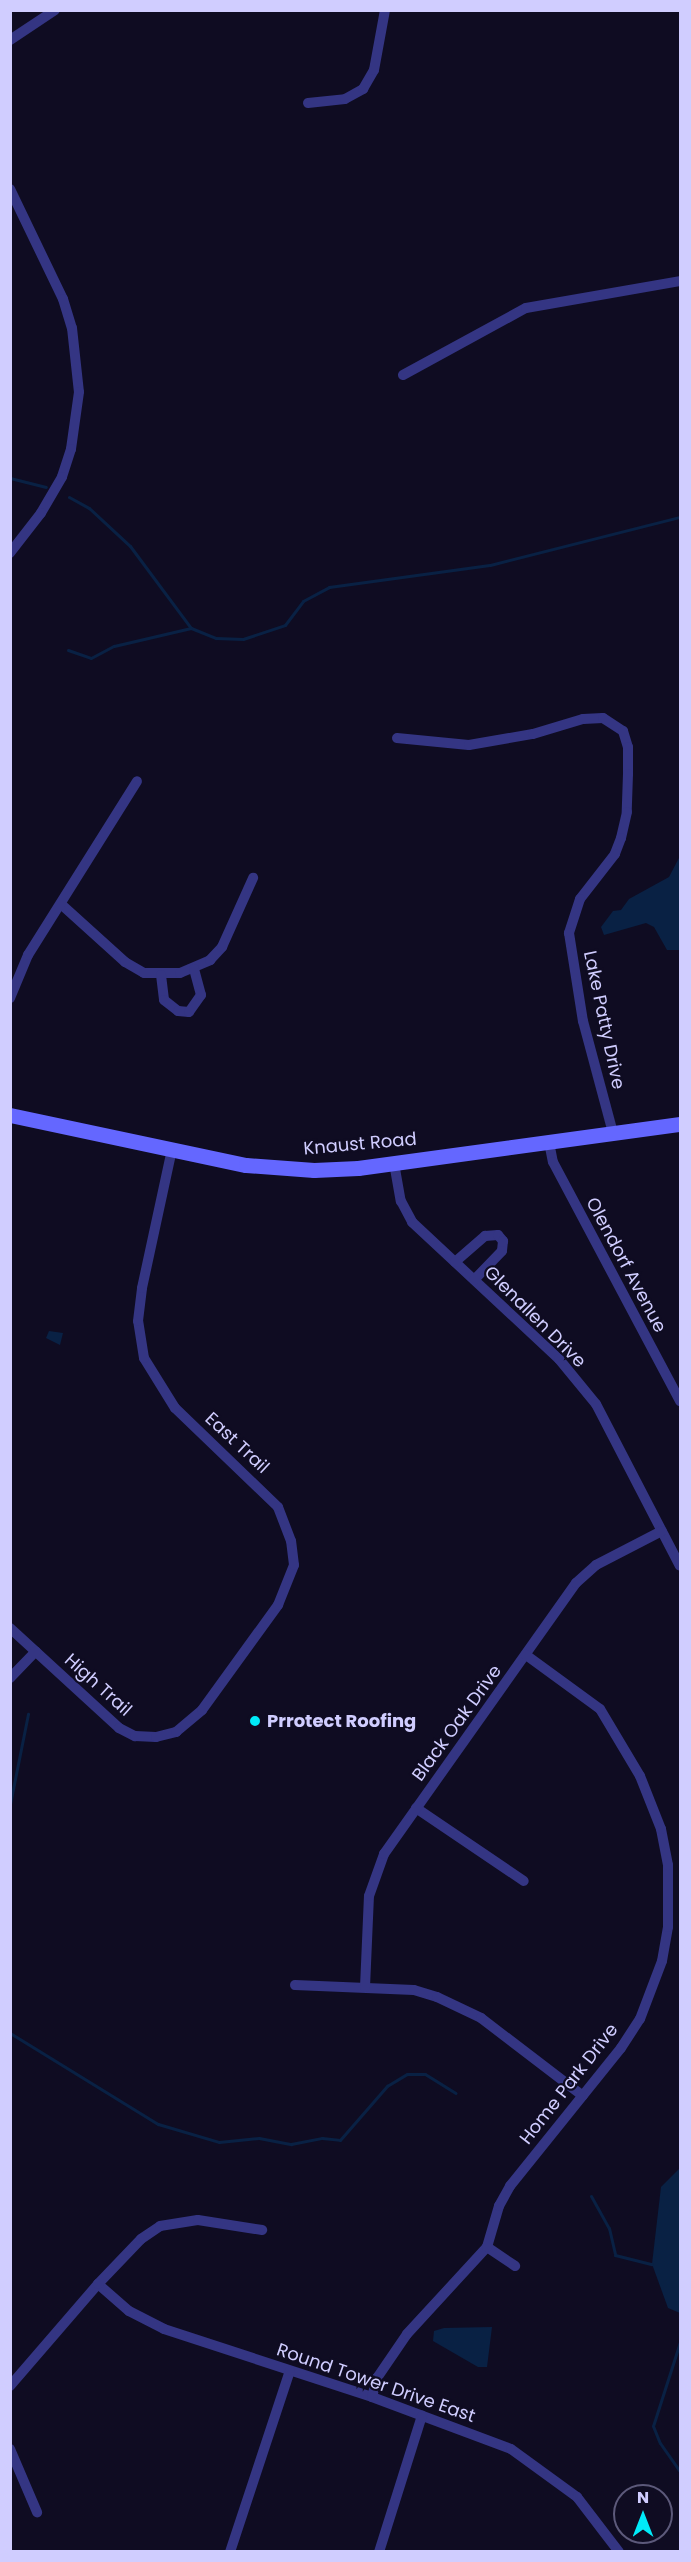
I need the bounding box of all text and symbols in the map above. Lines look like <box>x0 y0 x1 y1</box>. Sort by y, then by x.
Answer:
street label: Lake Patty Drive <box>579 949 629 1091</box>
street label: Knaust Road <box>303 1128 417 1160</box>
street label: Olendorf Avenue <box>581 1194 671 1336</box>
street label: Glenallen Drive <box>480 1262 590 1372</box>
street label: East Trail <box>201 1408 273 1478</box>
street label: High Trail <box>60 1649 136 1721</box>
street label: Black Oak Drive <box>408 1661 506 1785</box>
place label: Prrotect Roofing <box>267 1710 416 1732</box>
marker: Prrotect Roofing <box>248 1714 262 1728</box>
street label: Home Park Drive <box>515 2019 623 2149</box>
street label: Round Tower Drive East <box>274 2339 478 2427</box>
north arrow <box>613 2484 673 2544</box>
text: N <box>637 2486 649 2509</box>

